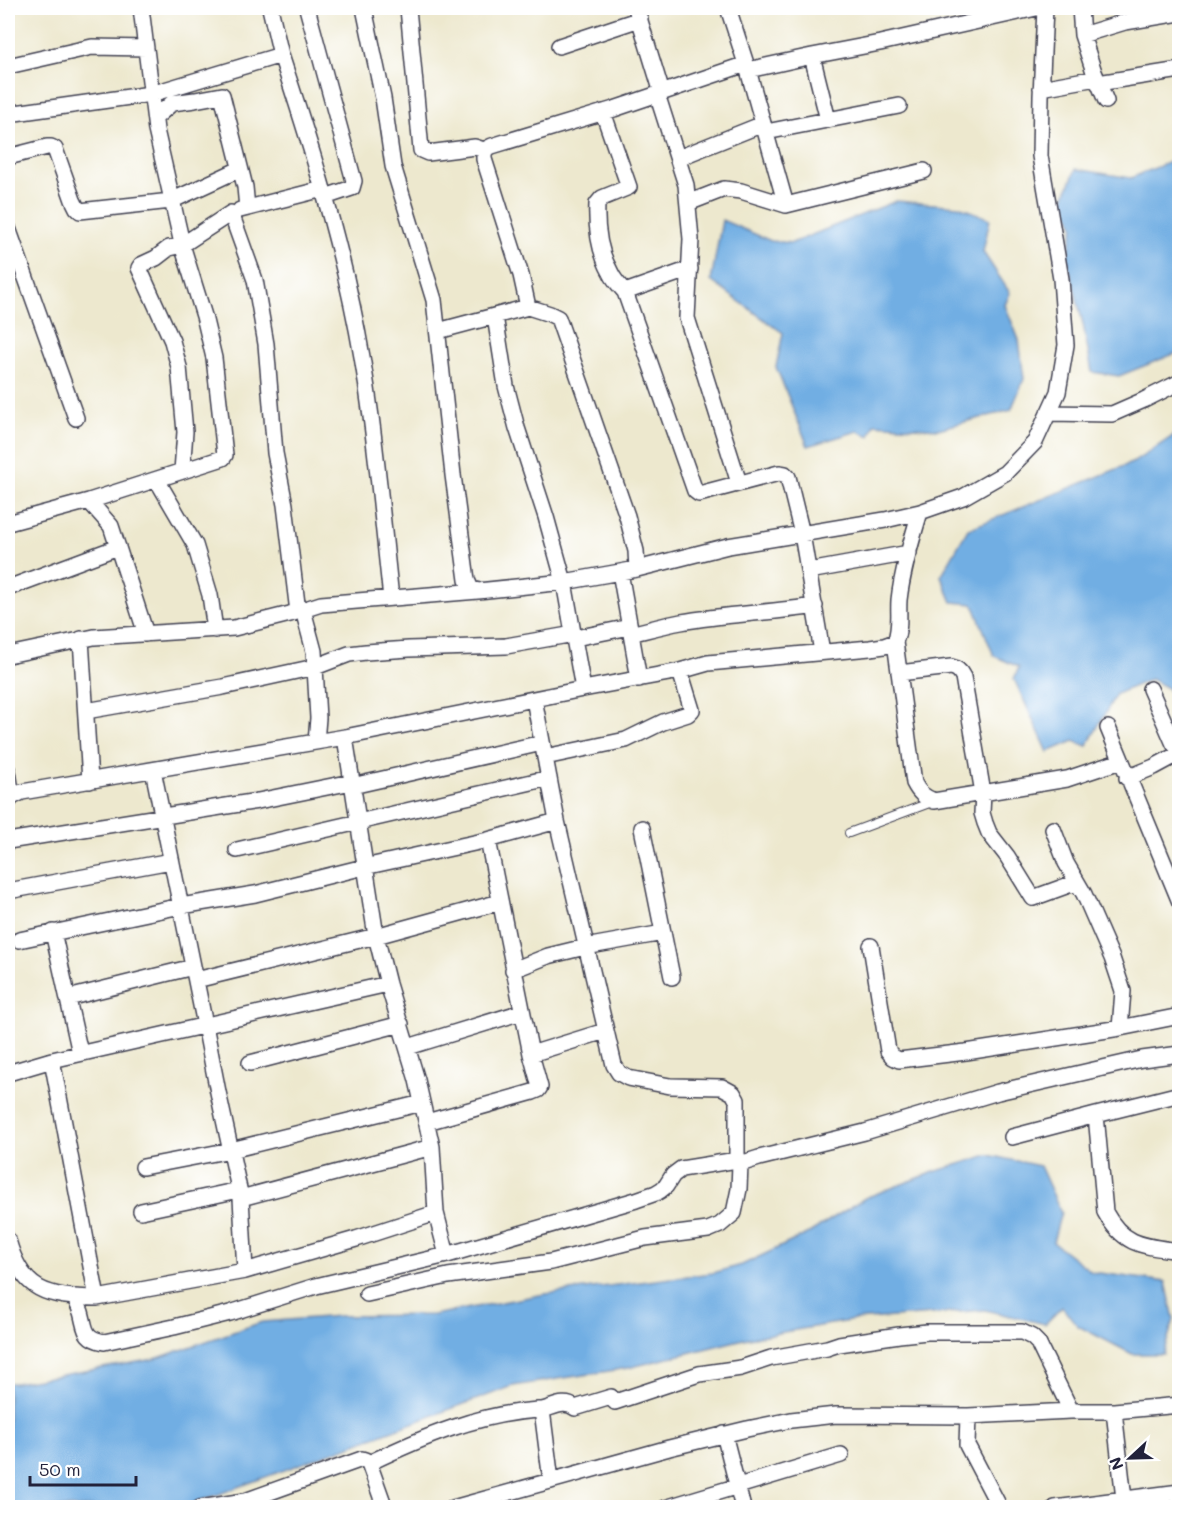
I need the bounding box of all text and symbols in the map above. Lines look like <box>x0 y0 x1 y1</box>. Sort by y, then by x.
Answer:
north arrow <box>1100 1428 1160 1488</box>
scale bar <box>30 1449 136 1487</box>
text: N <box>1104 1454 1128 1473</box>
text: 50 m <box>39 1457 81 1481</box>

